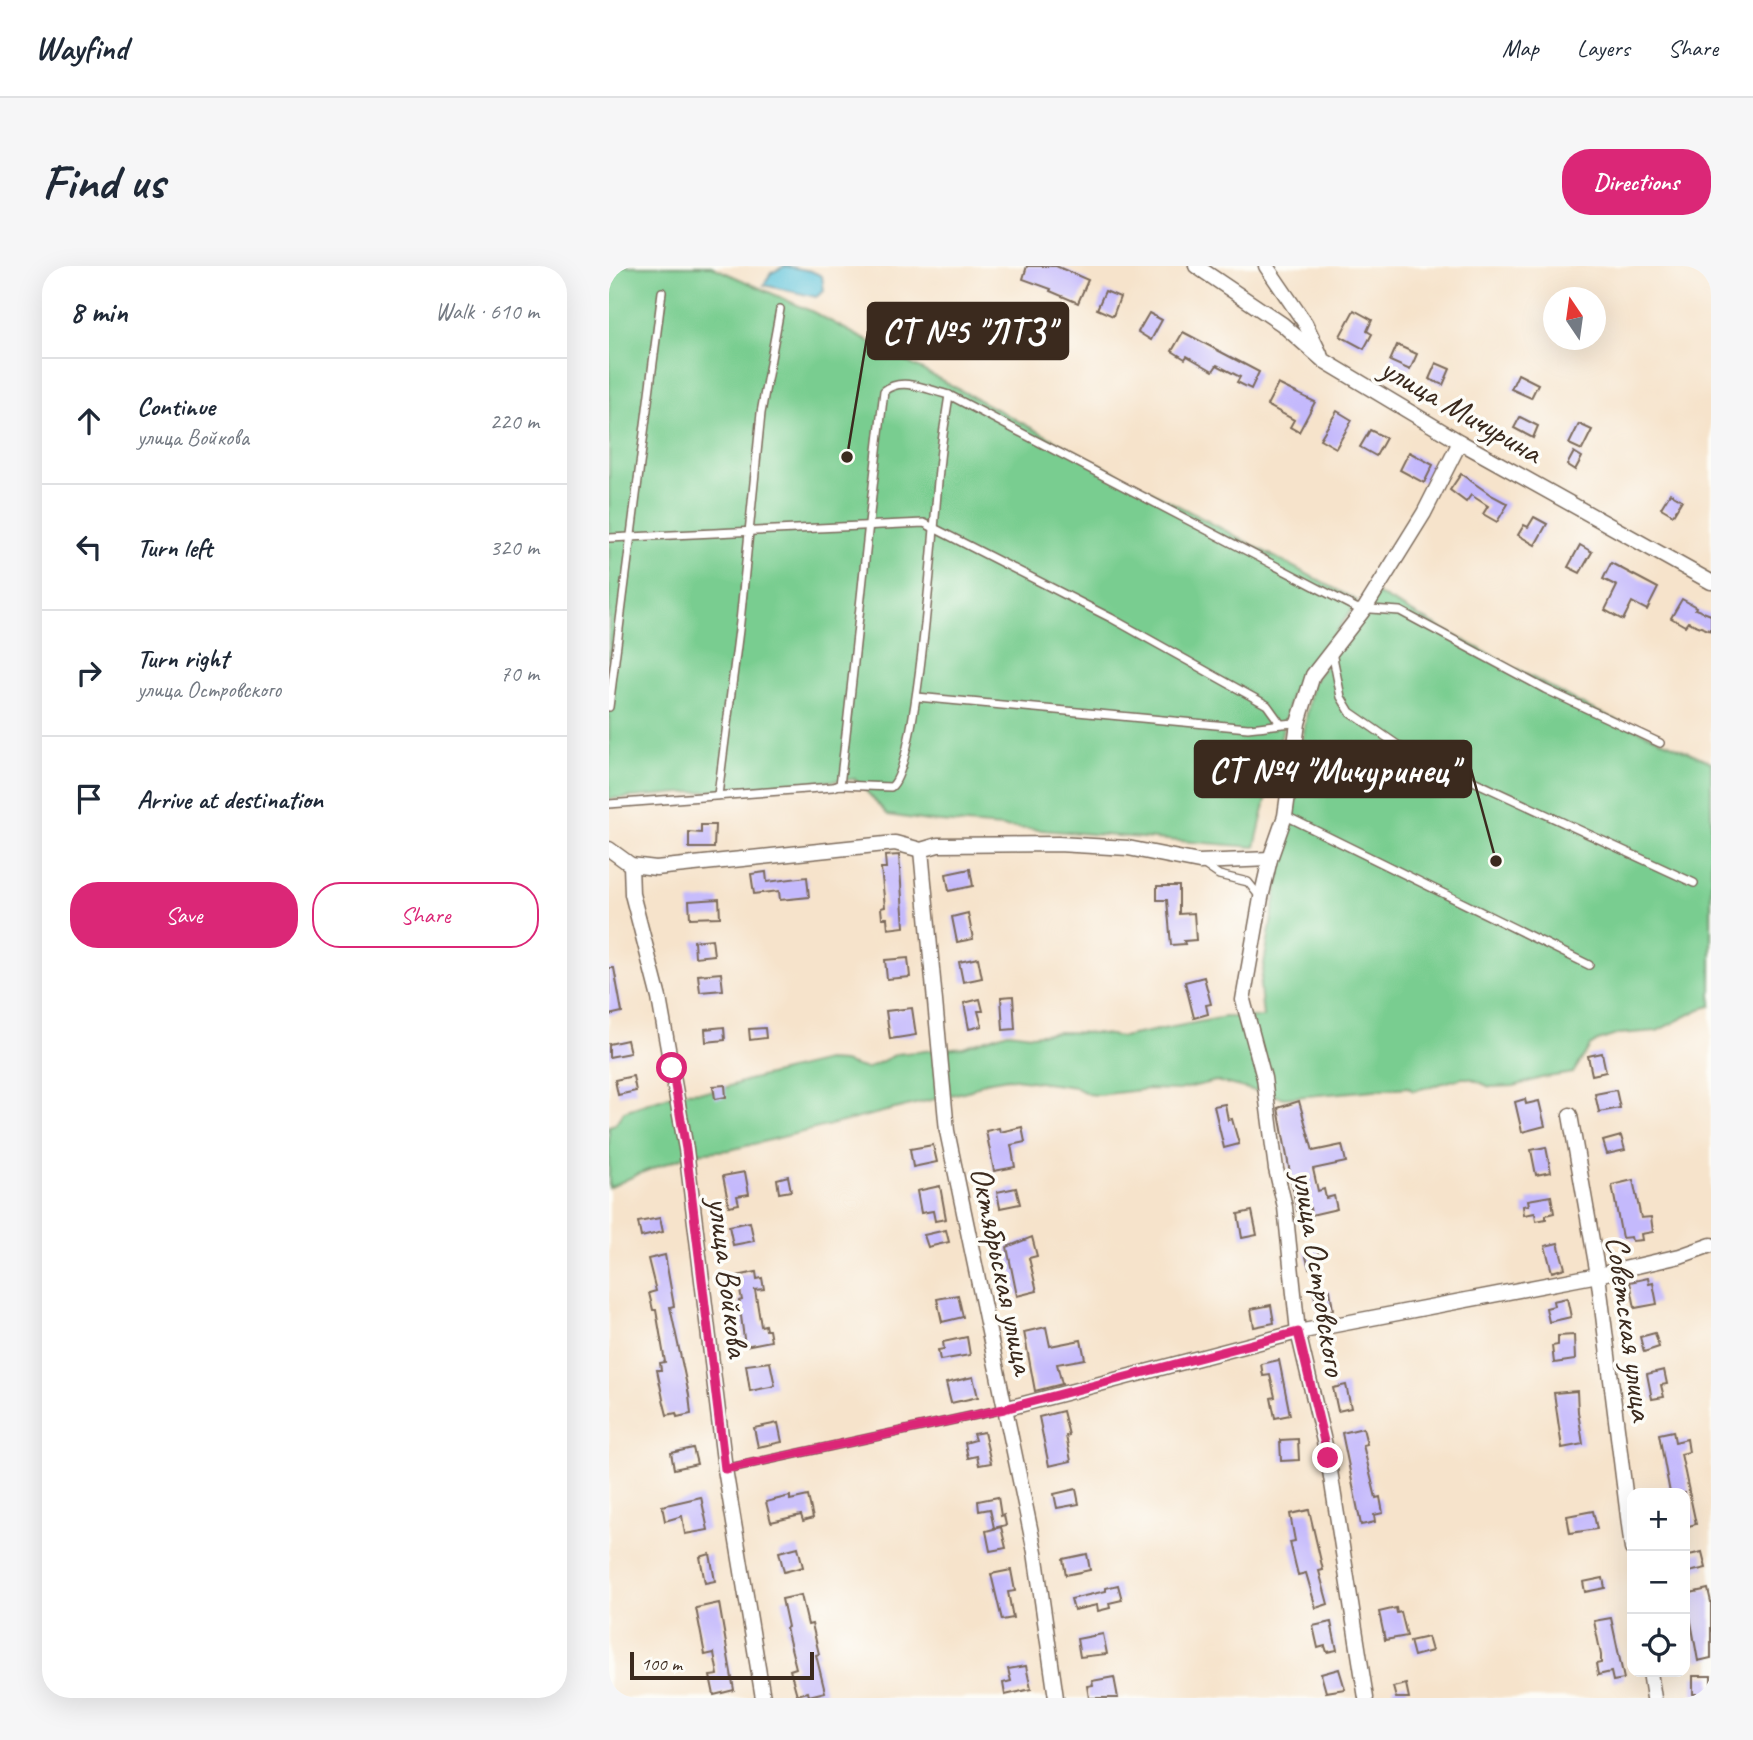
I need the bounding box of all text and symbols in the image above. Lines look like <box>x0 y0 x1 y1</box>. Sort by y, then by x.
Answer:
text: Wayfind <box>35 27 128 69</box>
text: Map <box>1502 33 1539 63</box>
text: Layers <box>1577 33 1630 63</box>
text: Share <box>1668 33 1718 63</box>
button: Directions <box>1562 149 1711 215</box>
text: Find us <box>42 151 164 213</box>
north arrow <box>1543 287 1606 350</box>
text: 8 min <box>70 293 127 331</box>
text: Walk · 610 m <box>435 297 539 326</box>
callout: СТ №5 "ЛТЗ" <box>868 303 1068 359</box>
text: СТ №5 "ЛТЗ" <box>882 309 1062 354</box>
street label: улица Мичурина <box>1372 346 1552 474</box>
text: Continue <box>137 390 215 423</box>
icon: ahead <box>70 402 108 440</box>
text: 220 m <box>490 407 539 436</box>
text: улица Войкова <box>137 423 249 452</box>
icon: left <box>70 528 108 566</box>
text: Turn left <box>137 531 212 564</box>
text: 320 m <box>490 533 539 562</box>
text: Turn right <box>137 642 228 675</box>
icon: right <box>70 654 108 692</box>
text: 70 m <box>500 659 539 688</box>
text: улица Островского <box>137 675 281 704</box>
callout: СТ №4 "Мичуринец" <box>1195 741 1471 797</box>
text: СТ №4 "Мичуринец" <box>1209 748 1465 793</box>
icon: arrive <box>70 780 108 818</box>
text: Arrive at destination <box>137 783 323 816</box>
button: Save <box>70 882 298 948</box>
button: Share <box>312 882 539 948</box>
route start <box>656 1052 687 1083</box>
street label: Октябрьская улица <box>961 1163 1046 1380</box>
street label: улица Островского <box>1283 1166 1357 1380</box>
street label: улица Войкова <box>698 1193 760 1361</box>
street label: Советская улица <box>1596 1233 1664 1426</box>
route end <box>1312 1442 1343 1473</box>
map controls <box>1627 1488 1690 1677</box>
button: + <box>1627 1488 1690 1551</box>
button: − <box>1627 1551 1690 1614</box>
button: locate <box>1627 1614 1690 1677</box>
scale bar <box>630 1649 814 1681</box>
text: 100 m <box>641 1652 682 1676</box>

